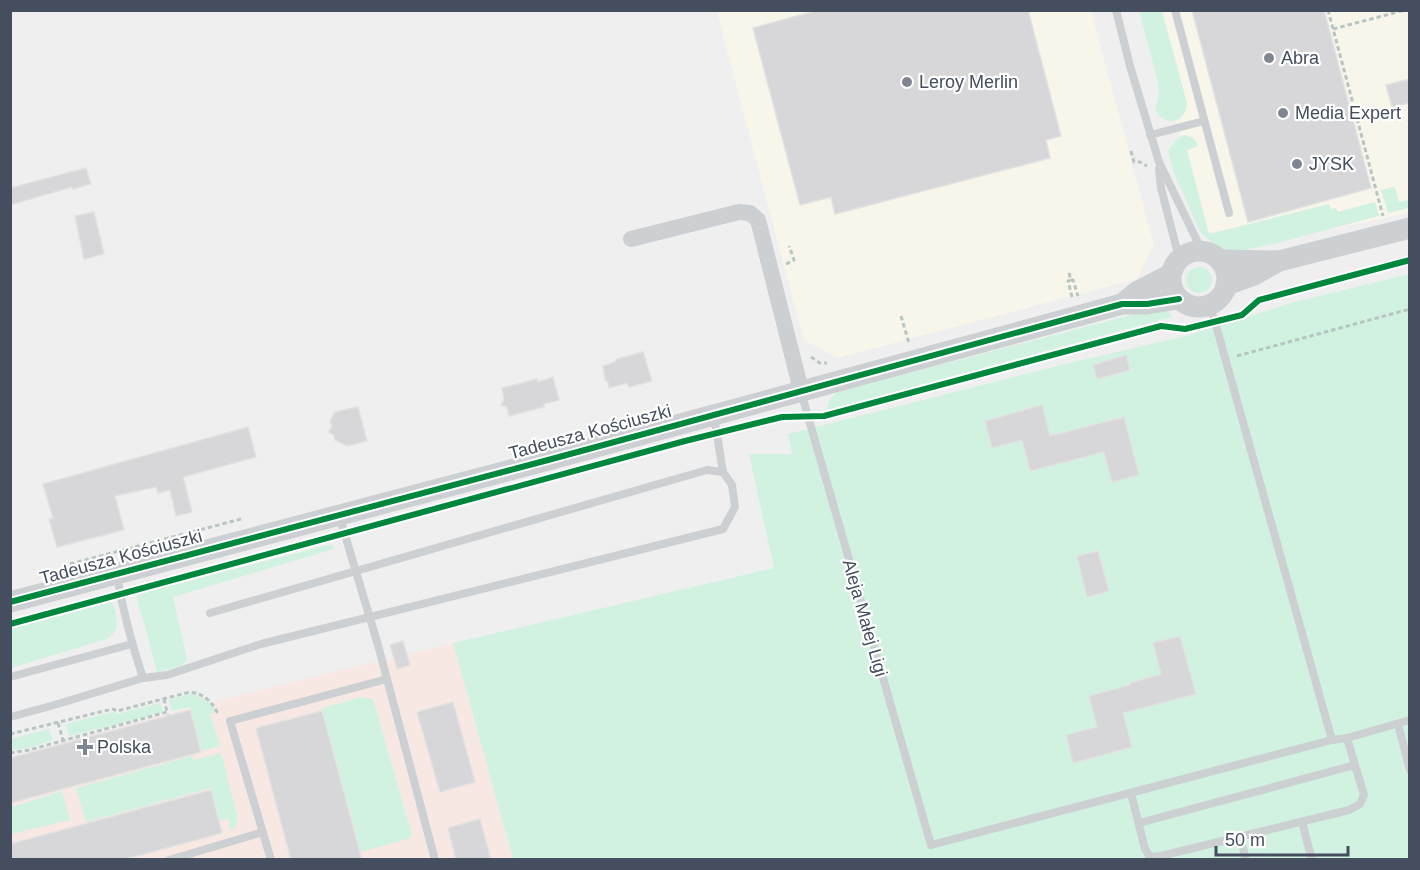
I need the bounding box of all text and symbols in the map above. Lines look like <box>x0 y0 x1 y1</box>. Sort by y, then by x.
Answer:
place label: Abra <box>1281 48 1320 68</box>
marker: Abra <box>1262 51 1276 65</box>
place label: Leroy Merlin <box>919 72 1018 92</box>
marker: Leroy Merlin <box>900 75 914 89</box>
place label: Media Expert <box>1295 103 1401 123</box>
marker: Media Expert <box>1276 106 1290 120</box>
place label: JYSK <box>1309 154 1354 174</box>
marker: JYSK <box>1290 157 1304 171</box>
street label: Tadeusza Kościuszki <box>507 401 673 463</box>
street label: Tadeusza Kościuszki <box>38 526 204 588</box>
street label: Aleja Małej Ligi <box>839 557 891 679</box>
place label: Polska <box>97 737 152 757</box>
marker: Polska <box>78 740 92 754</box>
scale bar <box>1216 819 1348 857</box>
text: 50 m <box>1225 830 1265 850</box>

